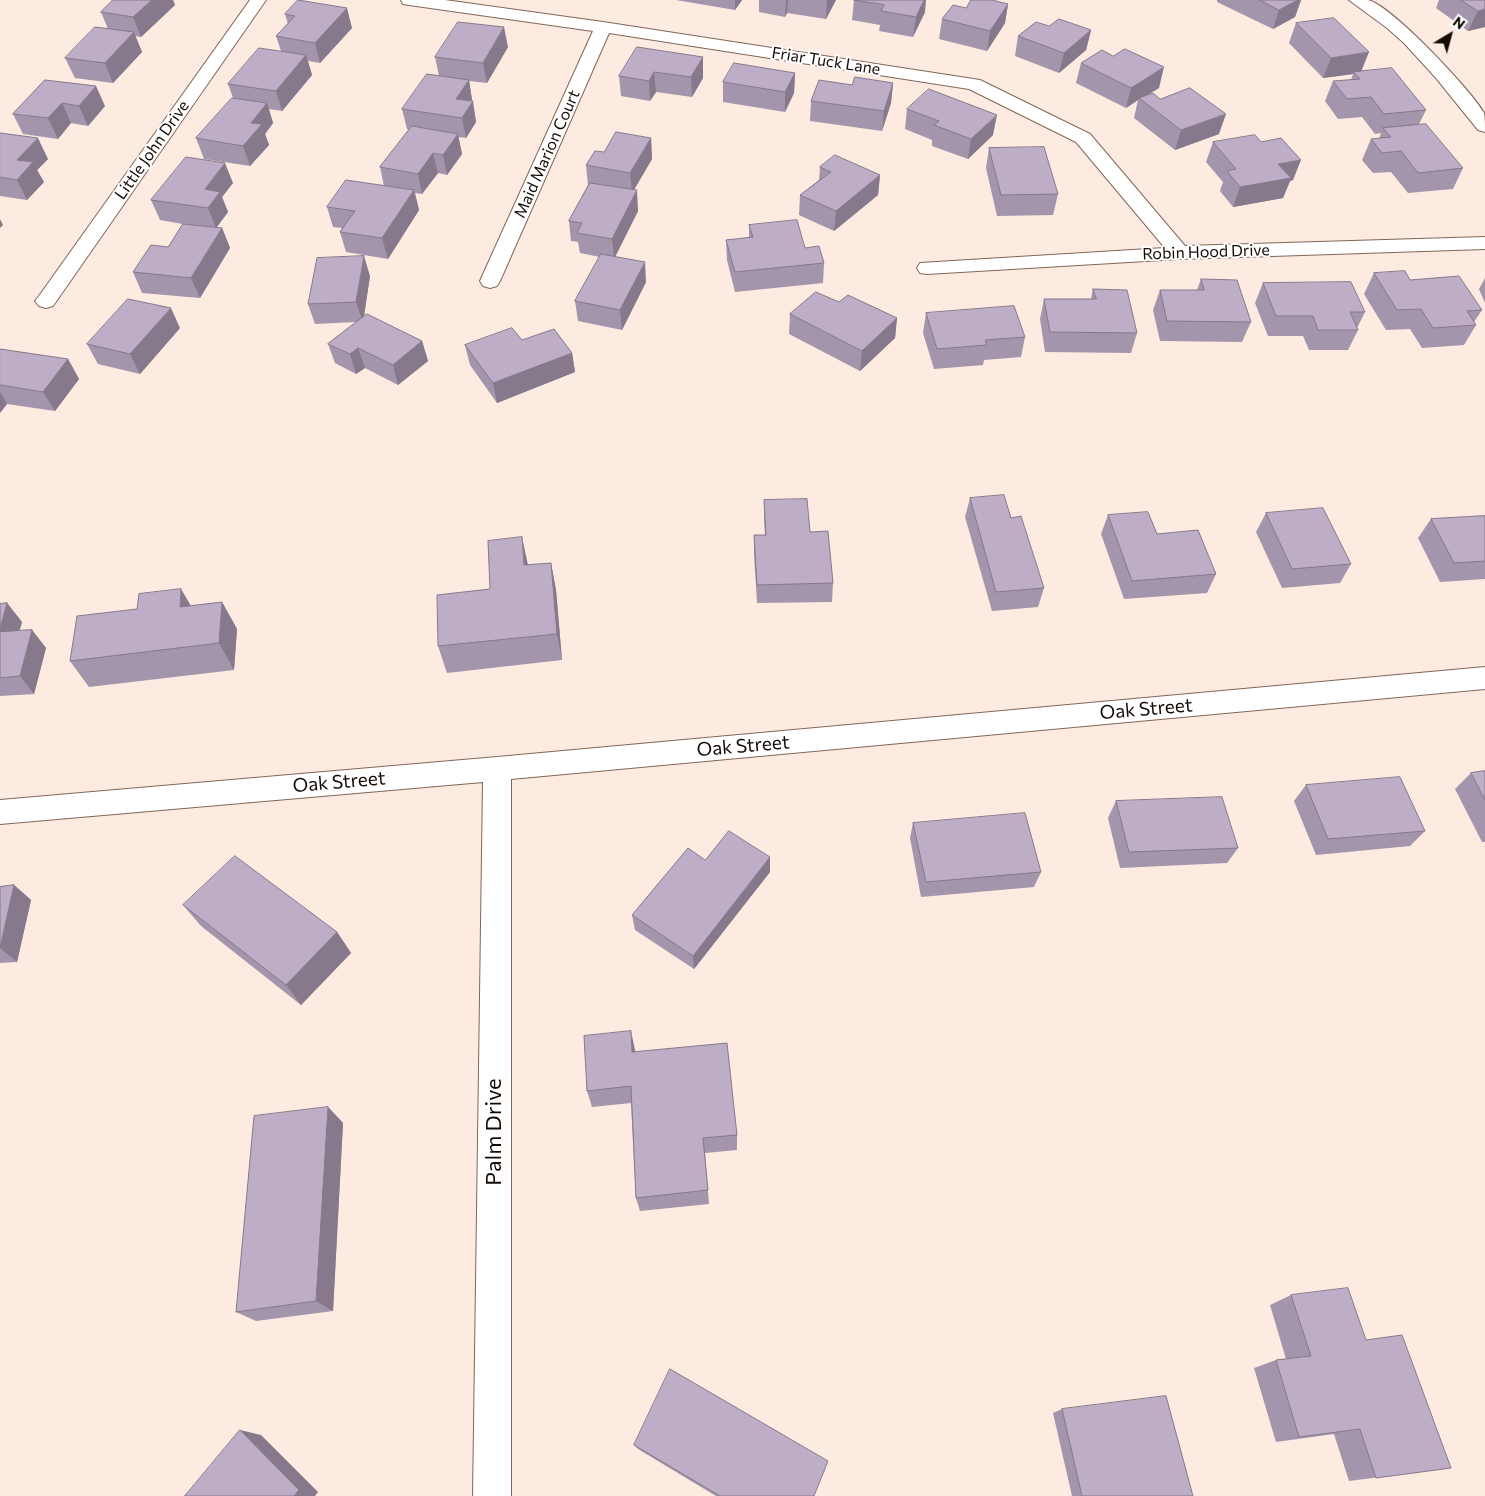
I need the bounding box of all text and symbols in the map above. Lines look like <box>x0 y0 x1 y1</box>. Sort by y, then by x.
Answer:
north arrow <box>1425 10 1475 60</box>
text: N <box>1450 13 1469 33</box>
street label: Friar Tuck Lane <box>770 43 882 79</box>
street label: Maid Marion Court <box>510 87 584 221</box>
street label: Little John Drive <box>111 97 193 203</box>
street label: Robin Hood Drive <box>1142 240 1270 264</box>
street label: Oak Street <box>1099 694 1193 724</box>
street label: Oak Street <box>696 731 790 761</box>
street label: Oak Street <box>292 767 386 797</box>
street label: Palm Drive <box>481 1078 507 1186</box>

